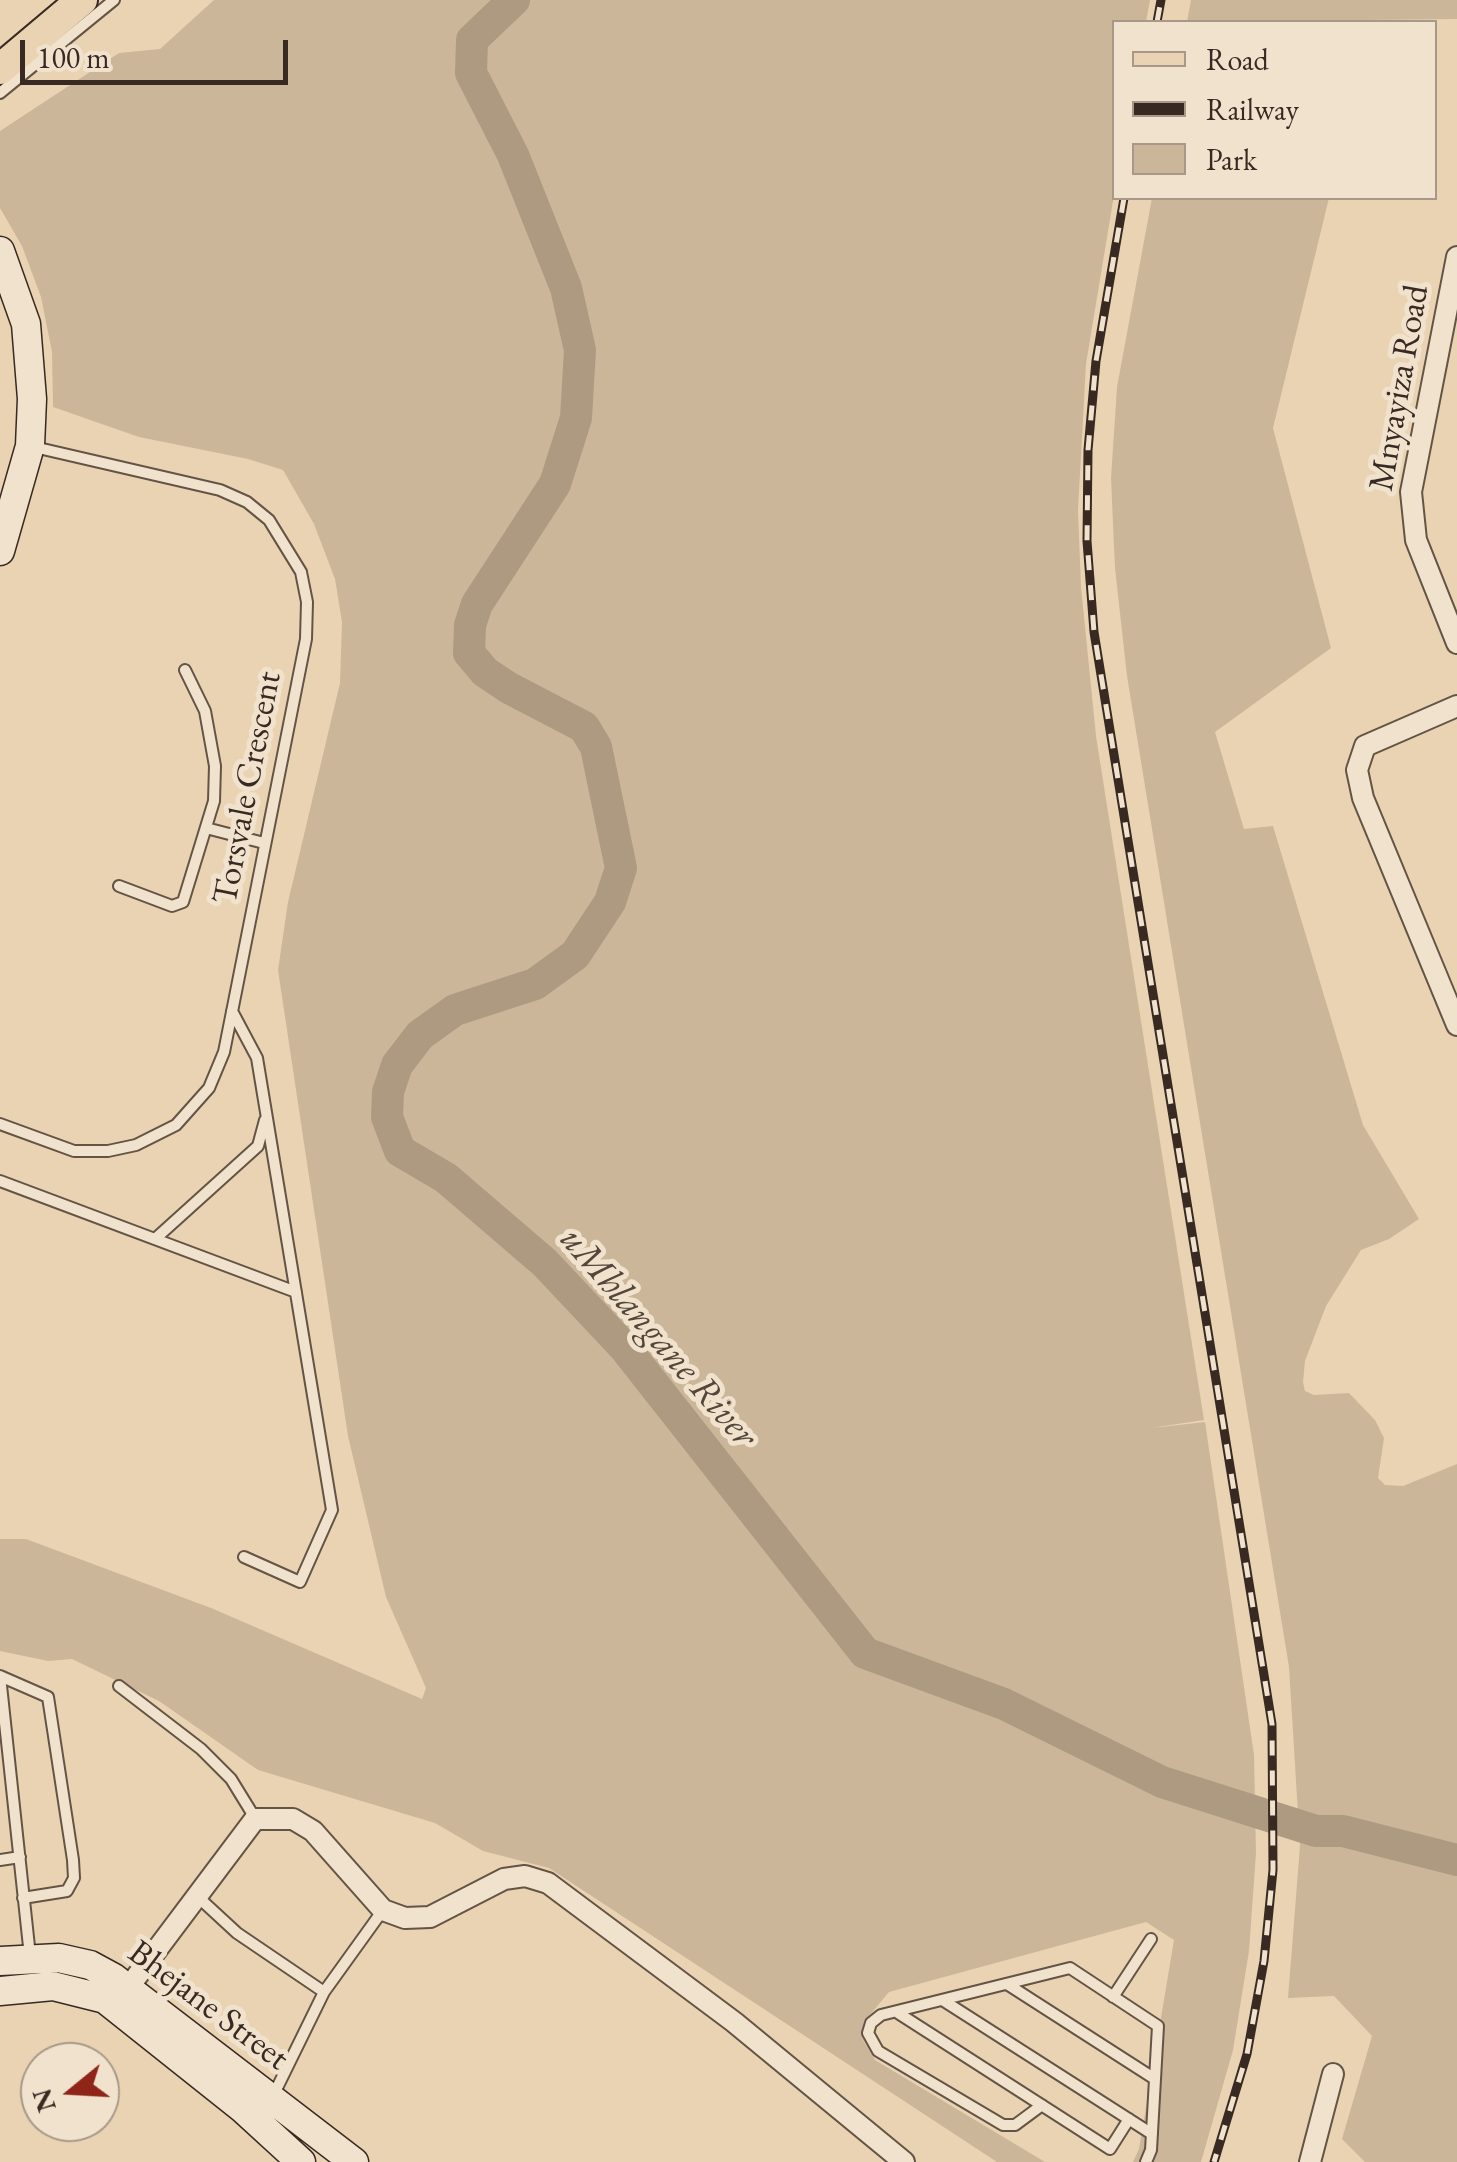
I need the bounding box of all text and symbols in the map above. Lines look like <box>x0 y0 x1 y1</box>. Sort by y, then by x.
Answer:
scale bar <box>25 20 292 82</box>
legend <box>1112 20 1437 200</box>
text: 100 m <box>37 38 110 77</box>
text: Road <box>1206 40 1269 79</box>
text: Railway <box>1206 90 1299 129</box>
text: Park <box>1206 140 1257 179</box>
street label: Mnyayiza Road <box>1361 282 1439 494</box>
street label: Torsvale Crescent <box>205 668 291 908</box>
water label: uMhlangane River <box>550 1218 766 1458</box>
street label: Bhejane Street <box>119 1932 297 2080</box>
north arrow <box>20 2042 120 2142</box>
text: N <box>23 2084 64 2117</box>

